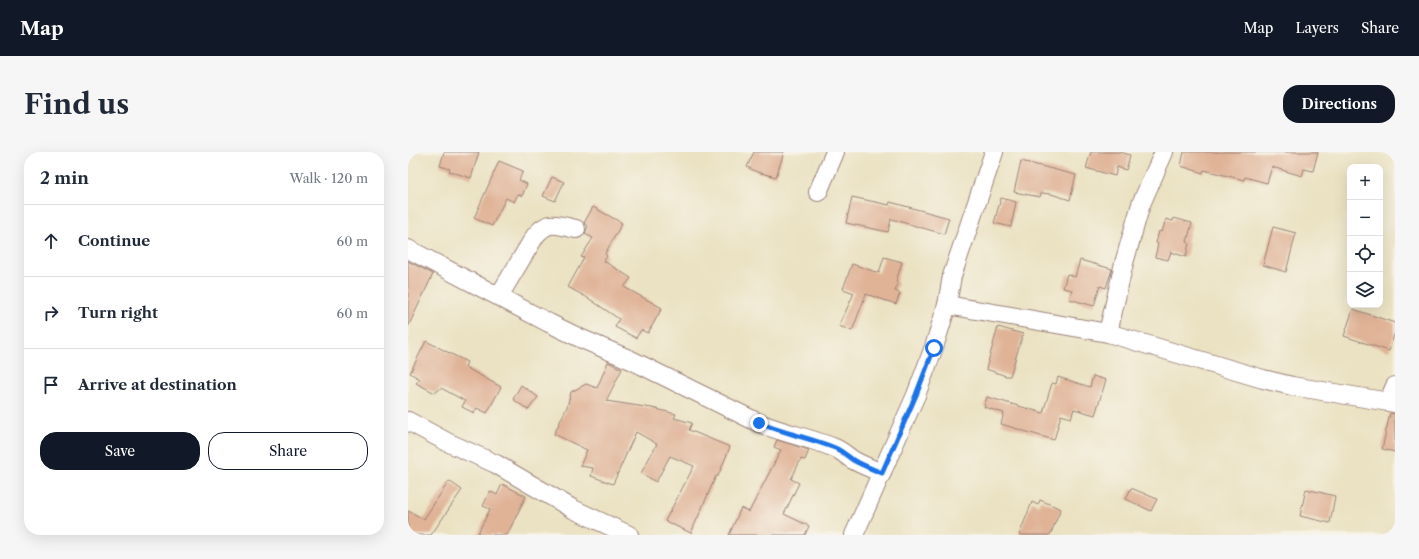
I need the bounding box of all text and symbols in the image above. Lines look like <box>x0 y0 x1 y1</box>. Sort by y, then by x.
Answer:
text: Map <box>20 17 64 40</box>
text: Map <box>1243 19 1273 37</box>
text: Layers <box>1295 19 1339 37</box>
text: Share <box>1361 19 1399 37</box>
button: Directions <box>1283 85 1395 123</box>
text: Find us <box>24 87 129 121</box>
map controls <box>1347 164 1383 308</box>
button: + <box>1347 164 1383 200</box>
text: 2 min <box>40 168 89 188</box>
text: Walk · 120 m <box>290 170 368 186</box>
button: − <box>1347 200 1383 236</box>
icon: ahead <box>40 230 62 252</box>
text: Continue <box>78 231 150 250</box>
text: 60 m <box>337 233 368 249</box>
button: locate <box>1347 236 1383 272</box>
button: layers <box>1347 272 1383 308</box>
icon: right <box>40 302 62 324</box>
text: Turn right <box>78 303 158 322</box>
text: 60 m <box>337 305 368 321</box>
route start <box>925 339 943 357</box>
icon: arrive <box>40 374 62 396</box>
text: Arrive at destination <box>78 375 237 394</box>
route end <box>750 414 768 432</box>
button: Save <box>40 432 200 470</box>
button: Share <box>208 432 368 470</box>

